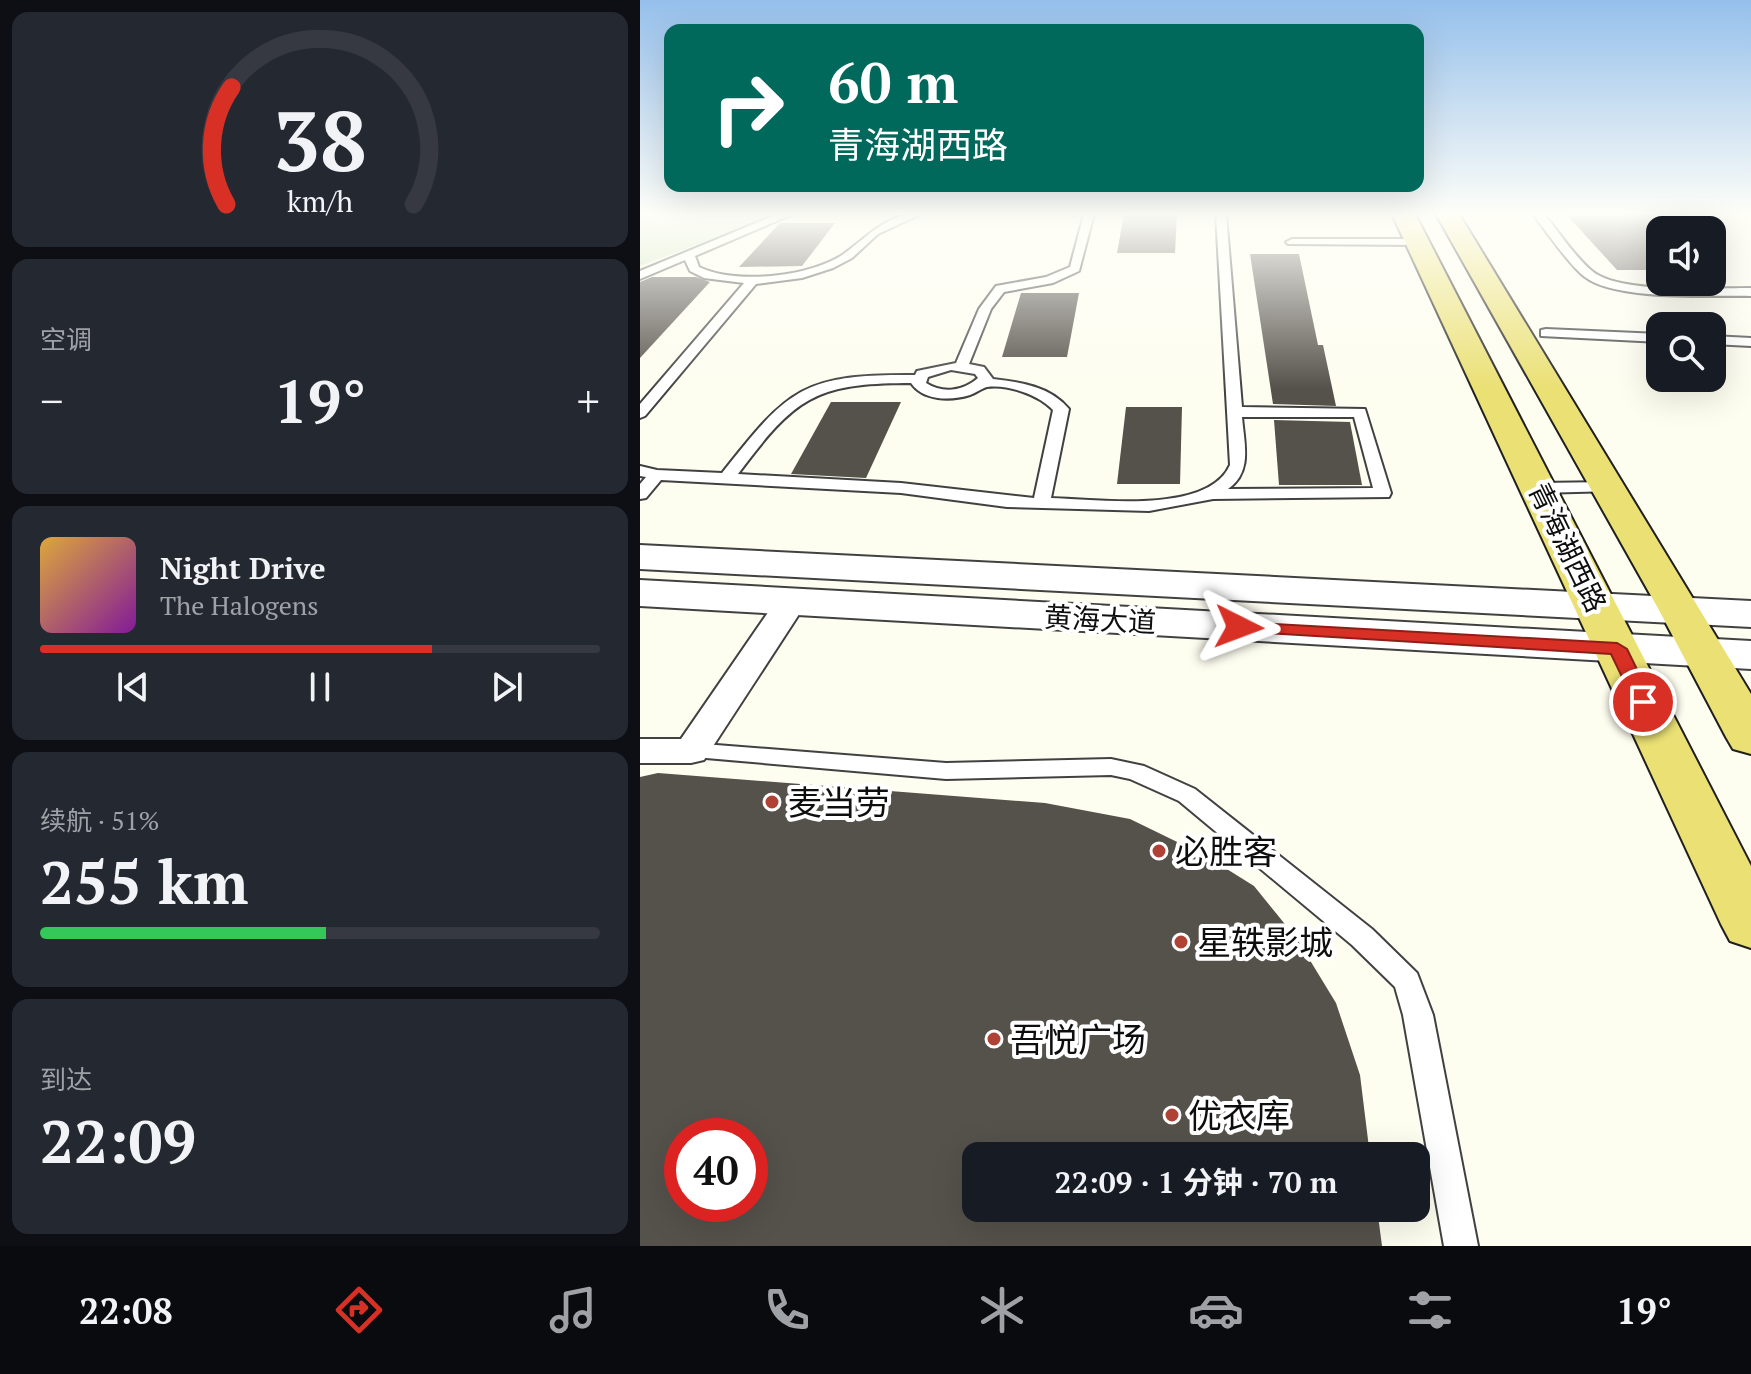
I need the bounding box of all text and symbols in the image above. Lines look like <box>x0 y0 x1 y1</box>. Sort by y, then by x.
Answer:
text: 60 m <box>828 45 958 119</box>
icon: right <box>696 56 800 160</box>
text: 38 <box>273 85 367 195</box>
text: 青海湖西路 <box>828 121 1008 168</box>
text: km/h <box>287 183 353 221</box>
map controls <box>1646 216 1726 392</box>
button: sound <box>1646 216 1726 296</box>
button: search <box>1646 312 1726 392</box>
text: 空调 <box>40 322 92 356</box>
text: 19° <box>274 361 366 440</box>
text: − <box>40 371 63 430</box>
text: + <box>577 371 600 430</box>
street label: 青海湖西路 <box>1521 476 1615 618</box>
text: Night Drive <box>160 548 326 588</box>
position arrow <box>1197 585 1281 669</box>
text: The Halogens <box>160 588 318 622</box>
street label: 黄海大道 <box>1043 598 1157 640</box>
icon: previous <box>111 665 155 709</box>
icon: pause <box>298 665 342 709</box>
icon: next <box>485 665 529 709</box>
pin <box>1609 668 1677 736</box>
icon: arrive <box>1621 680 1665 724</box>
place label: 麦当劳 <box>788 780 890 825</box>
marker: 麦当劳 <box>763 793 781 811</box>
text: 续航 · 51% <box>40 803 160 837</box>
place label: 必胜客 <box>1175 829 1277 874</box>
text: 255 km <box>40 842 248 921</box>
marker: 必胜客 <box>1150 842 1168 860</box>
place label: 星轶影城 <box>1197 920 1333 965</box>
marker: 星轶影城 <box>1172 933 1190 951</box>
place label: 吾悦广场 <box>1010 1017 1146 1062</box>
marker: 吾悦广场 <box>985 1030 1003 1048</box>
text: 到达 <box>40 1062 92 1096</box>
place label: 优衣库 <box>1188 1093 1290 1138</box>
text: 22:09 <box>40 1101 196 1180</box>
marker: 优衣库 <box>1163 1106 1181 1124</box>
speed limit sign: 40 <box>664 1118 768 1222</box>
text: 22:09 · 1 分钟 · 70 m <box>1054 1162 1338 1202</box>
icon: directions <box>331 1282 387 1338</box>
icon: music <box>545 1282 601 1338</box>
icon: phone <box>759 1282 815 1338</box>
icon: climate <box>974 1282 1030 1338</box>
icon: car <box>1188 1282 1244 1338</box>
icon: filters <box>1402 1282 1458 1338</box>
text: 22:08 <box>79 1287 173 1334</box>
text: 19° <box>1616 1287 1672 1334</box>

